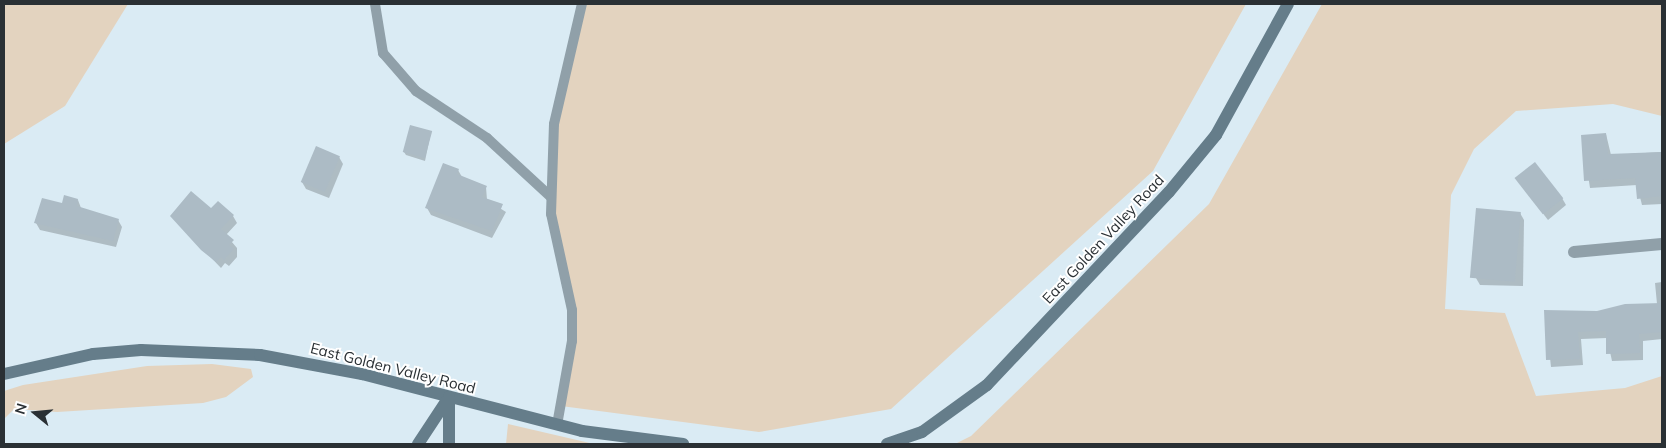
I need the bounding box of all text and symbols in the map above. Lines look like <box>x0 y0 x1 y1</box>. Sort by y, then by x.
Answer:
street label: East Golden Valley Road <box>1039 171 1167 307</box>
street label: East Golden Valley Road <box>309 339 477 397</box>
north arrow <box>10 388 60 438</box>
text: N <box>11 401 31 416</box>

